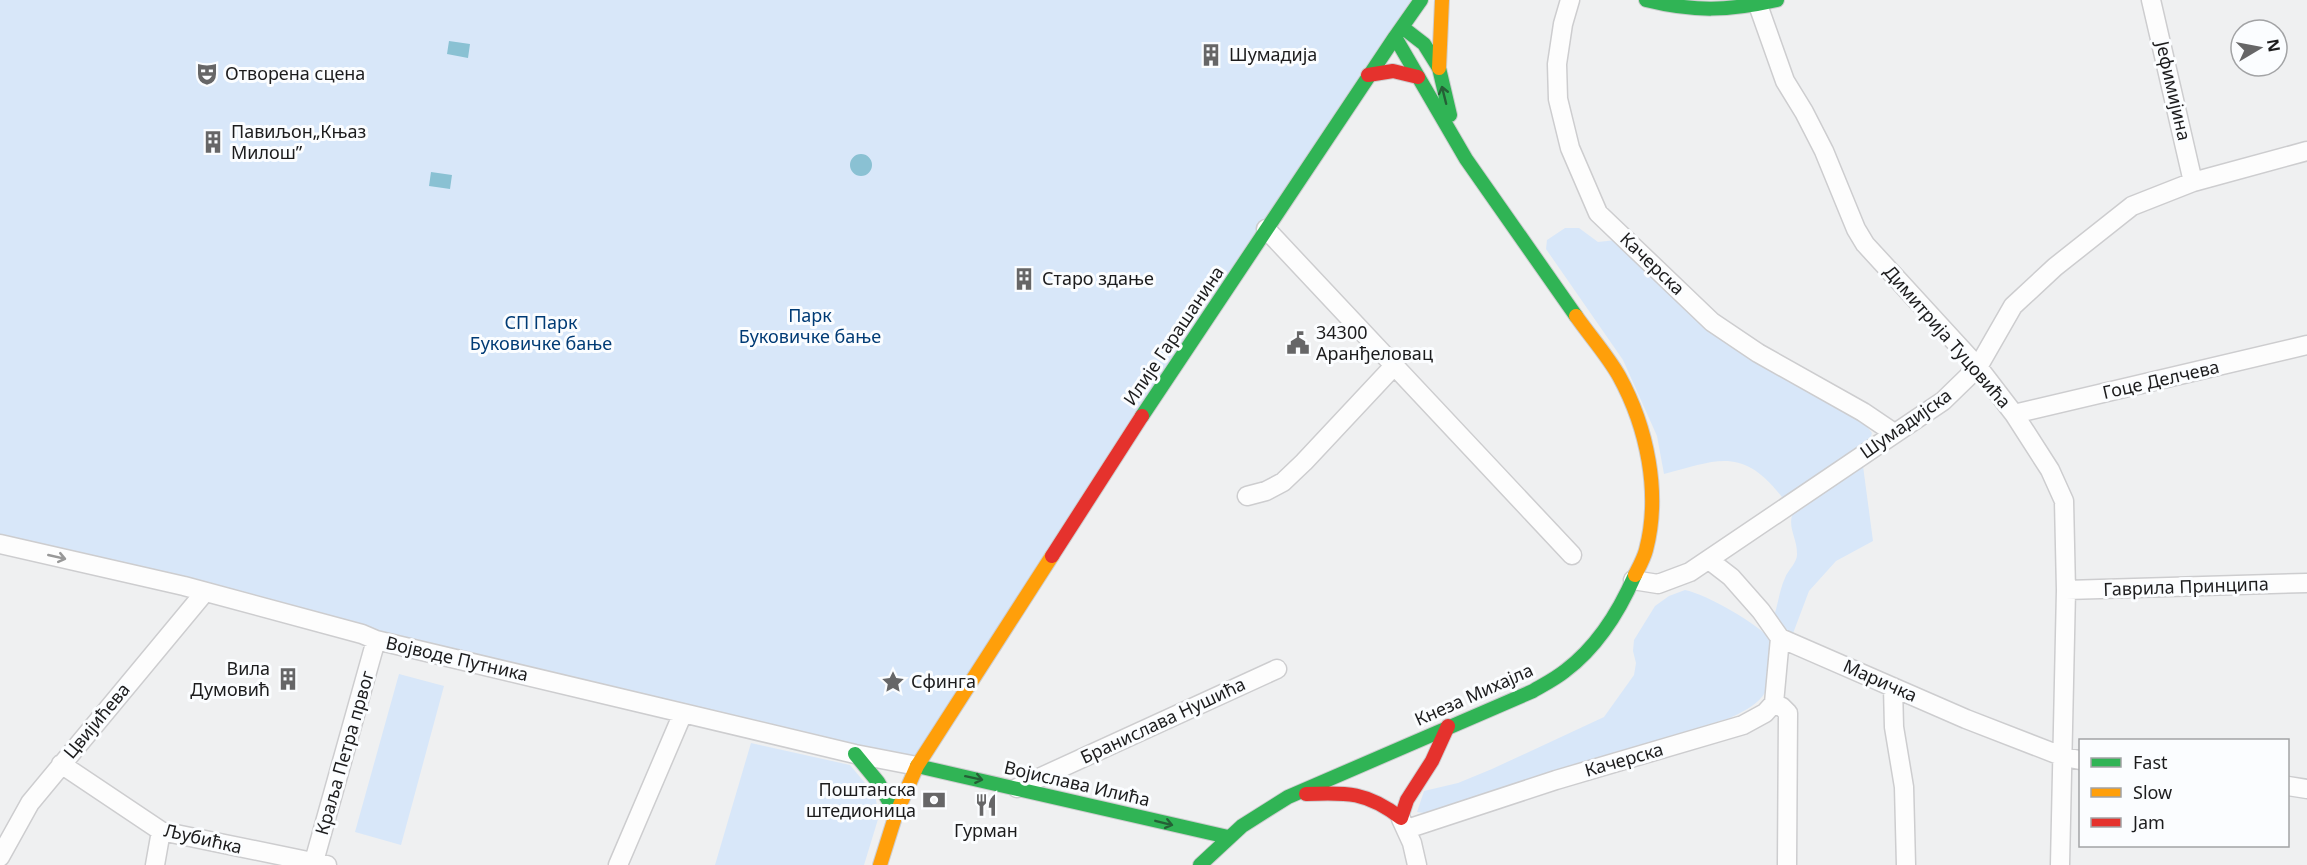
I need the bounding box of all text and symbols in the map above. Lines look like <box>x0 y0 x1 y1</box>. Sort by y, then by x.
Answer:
north arrow <box>2229 18 2289 78</box>
street label: Јефимијина <box>2150 37 2197 143</box>
text: N <box>2262 37 2286 54</box>
building icon: Шумадија <box>1198 42 1224 68</box>
place label: Шумадија <box>1229 42 1317 66</box>
theatre icon: Отворена сцена <box>194 61 220 87</box>
place label: Отворена сцена <box>225 61 365 85</box>
one-way arrow <box>1438 86 1450 105</box>
place label: Павиљон„Књаз Милош” <box>231 119 366 164</box>
building icon: Павиљон„Књаз Милош” <box>200 129 226 155</box>
street label: Качерска <box>1615 227 1690 300</box>
street label: Димитрија Туцовића <box>1879 260 2017 413</box>
street label: Илије Гарашанина <box>1118 261 1229 410</box>
building icon: Старо здање <box>1011 266 1037 292</box>
place label: Старо здање <box>1042 266 1154 290</box>
park label: Парк Буковичке бање <box>739 303 881 348</box>
park label: СП Парк Буковичке бање <box>470 310 612 355</box>
place label: 34300 Аранђеловац <box>1316 320 1433 365</box>
public building icon: 34300 Аранђеловац <box>1285 330 1311 356</box>
street label: Гоце Делчева <box>2100 354 2221 404</box>
street label: Шумадијска <box>1855 383 1956 464</box>
one-way arrow <box>47 552 66 564</box>
street label: Гаврила Принципа <box>2103 571 2269 601</box>
street label: Војводе Путника <box>384 630 531 686</box>
street label: Маричка <box>1840 653 1921 707</box>
place label: Вила Думовић <box>190 656 270 701</box>
street label: Кнеза Михајла <box>1411 657 1537 731</box>
building icon: Вила Думовић <box>275 666 301 692</box>
street label: Краља Петра првог <box>309 668 379 838</box>
place icon: Сфинга <box>880 669 906 695</box>
place label: Сфинга <box>911 669 976 693</box>
street label: Бранислава Нушића <box>1076 671 1249 769</box>
street label: Цвијићева <box>58 678 135 763</box>
street label: Качерска <box>1582 736 1666 782</box>
legend <box>2079 739 2289 847</box>
text: Fast <box>2133 750 2168 774</box>
street label: Војислава Илића <box>1002 755 1152 811</box>
one-way arrow <box>964 773 983 784</box>
place label: Поштанска штедионица <box>806 777 916 822</box>
text: Slow <box>2133 780 2172 804</box>
bank icon: Поштанска штедионица <box>921 787 947 813</box>
restaurant icon: Гурман <box>973 792 999 818</box>
text: Jam <box>2131 810 2165 834</box>
street label: Љубићка <box>162 817 245 859</box>
place label: Гурман <box>954 818 1018 842</box>
one-way arrow <box>1154 818 1173 830</box>

